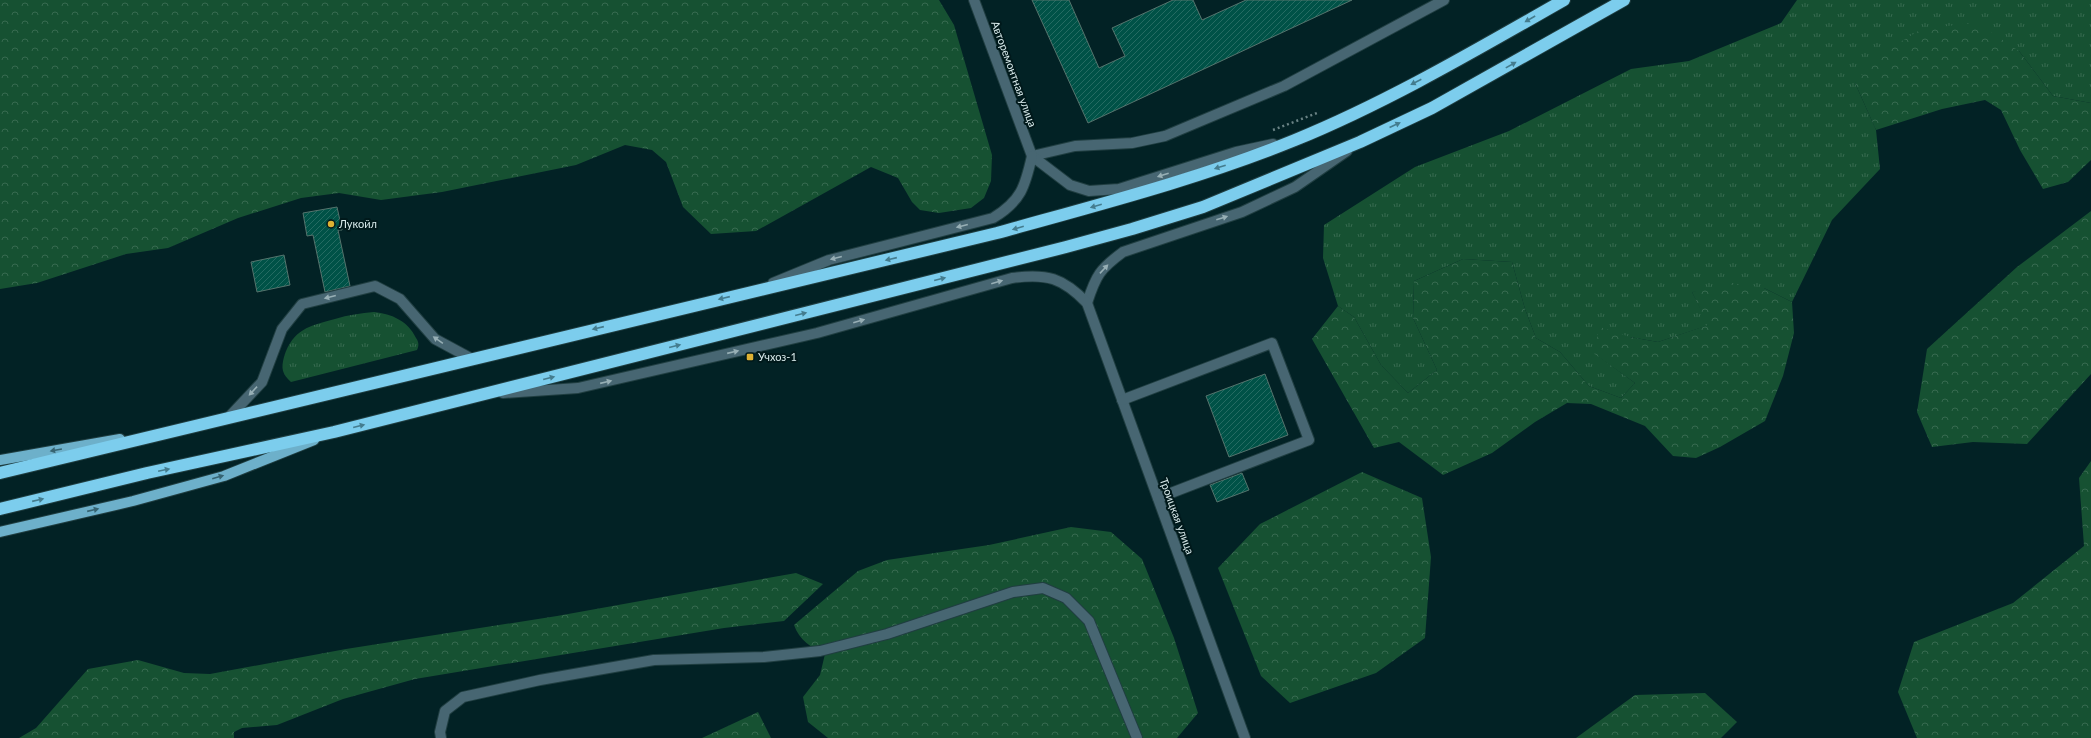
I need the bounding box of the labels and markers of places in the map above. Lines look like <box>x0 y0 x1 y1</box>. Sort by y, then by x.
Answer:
place label: Лукойл <box>338 217 377 230</box>
marker: Лукойл <box>326 219 336 229</box>
place label: Учхоз-1 <box>758 350 797 363</box>
marker: Учхоз-1 <box>745 352 755 362</box>

